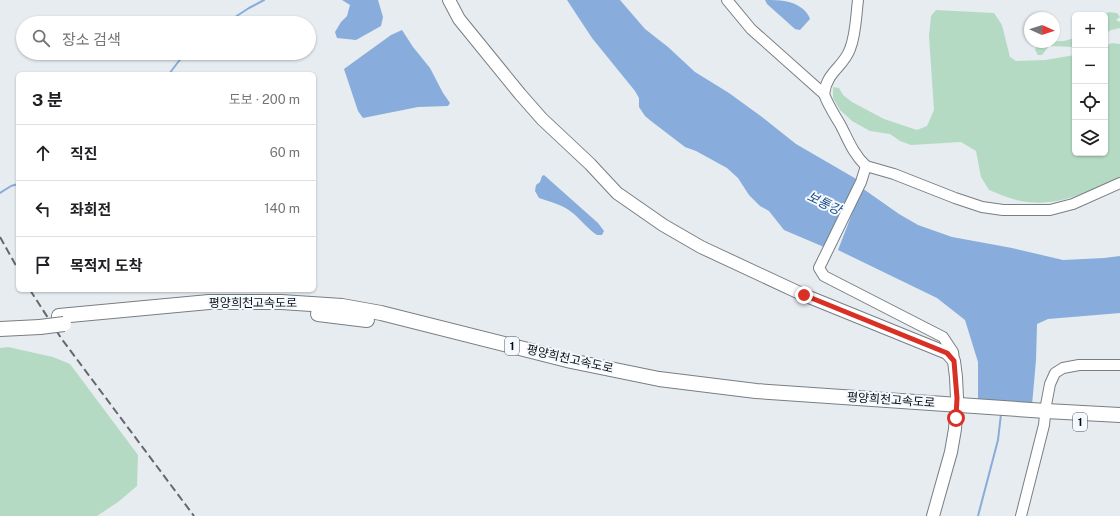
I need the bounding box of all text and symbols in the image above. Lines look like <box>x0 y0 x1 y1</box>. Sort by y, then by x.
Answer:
north arrow <box>1024 12 1060 48</box>
map controls <box>1072 12 1108 156</box>
button: + <box>1072 12 1108 48</box>
search box <box>16 16 316 60</box>
icon: search <box>30 27 52 49</box>
text: 장소 검색 <box>62 31 121 48</box>
button: − <box>1072 48 1108 84</box>
button: locate <box>1072 84 1108 120</box>
text: 3 분 <box>32 90 63 110</box>
text: 도보 · 200 m <box>229 92 300 107</box>
button: layers <box>1072 120 1108 156</box>
icon: ahead <box>32 142 54 164</box>
text: 직진 <box>70 145 98 162</box>
text: 60 m <box>270 145 300 160</box>
water label: 보통강 <box>805 188 845 218</box>
icon: left <box>32 198 54 220</box>
text: 좌회전 <box>70 201 111 218</box>
text: 140 m <box>264 201 300 216</box>
icon: arrive <box>32 254 54 276</box>
text: 목적지 도착 <box>70 257 142 274</box>
route end <box>795 286 813 304</box>
street label: 평양희천고속도로 <box>209 296 297 310</box>
road number: 1 <box>505 337 519 355</box>
street label: 평양희천고속도로 <box>525 342 615 376</box>
street label: 평양희천고속도로 <box>846 390 936 410</box>
route start <box>947 409 965 427</box>
road number: 1 <box>1073 413 1087 431</box>

